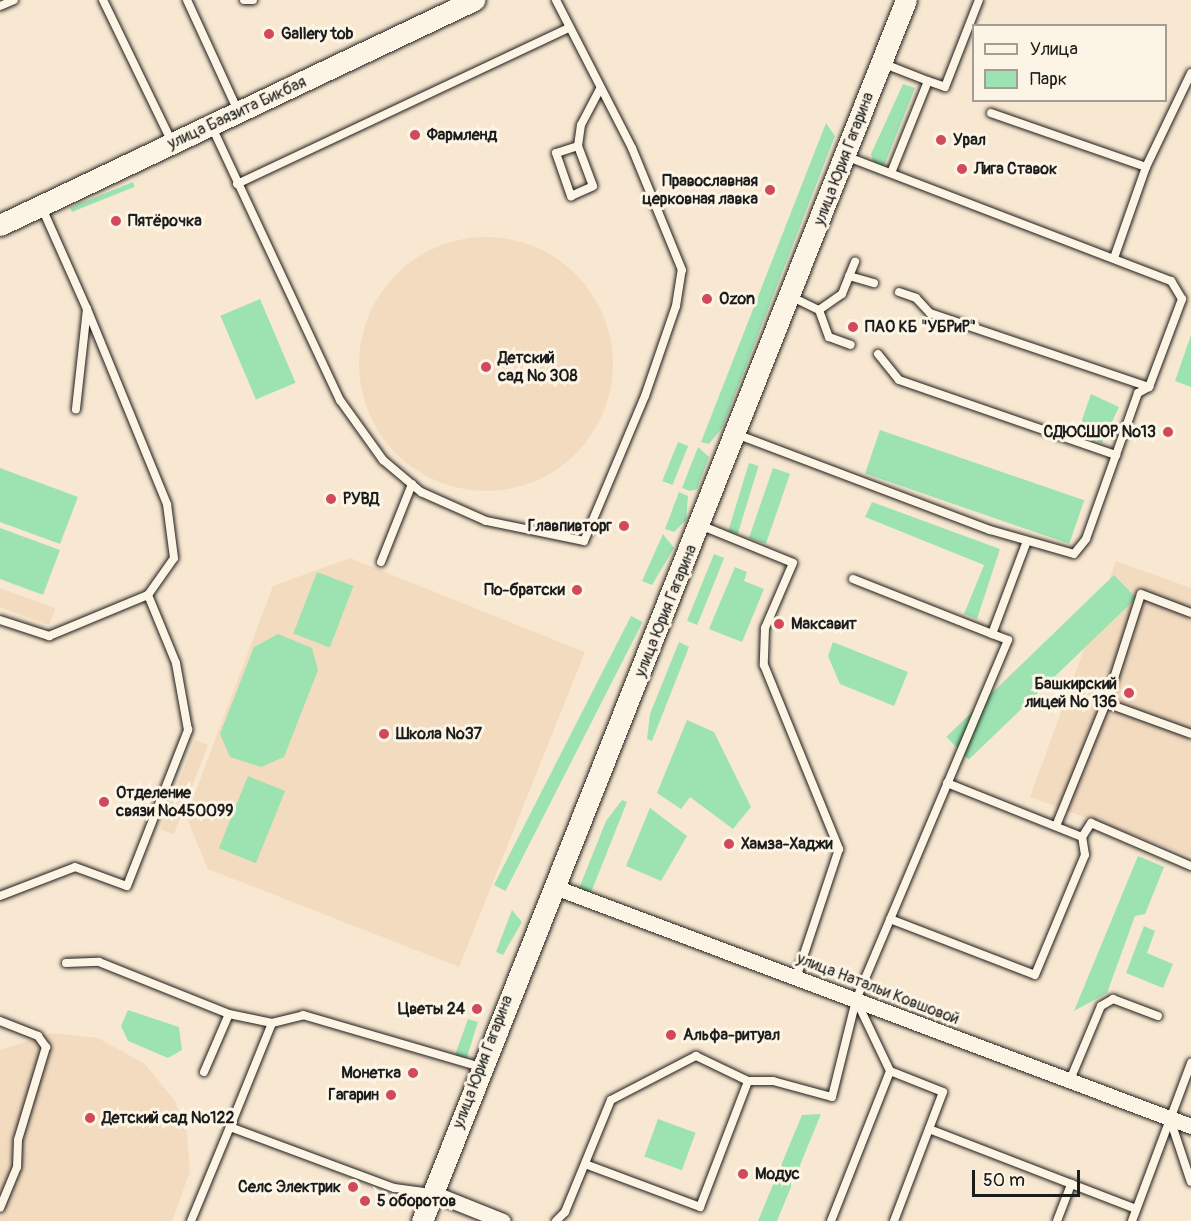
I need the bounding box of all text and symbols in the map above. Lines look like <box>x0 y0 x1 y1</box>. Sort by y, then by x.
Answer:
place label: Gallery tob <box>281 24 353 44</box>
legend <box>972 24 1167 102</box>
marker: Gallery tob <box>262 27 276 41</box>
text: Улица <box>1030 38 1078 61</box>
text: Парк <box>1030 68 1067 91</box>
street label: улица Баязита Бикбая <box>165 72 309 154</box>
street label: улица Юрия Гагарина <box>810 90 878 228</box>
place label: Фармленд <box>427 125 497 145</box>
marker: Фармленд <box>408 128 422 142</box>
place label: Урал <box>953 130 986 150</box>
marker: Урал <box>934 133 948 147</box>
place label: Лига Ставок <box>974 159 1057 179</box>
marker: Лига Ставок <box>955 162 969 176</box>
place label: Православная церковная лавка <box>642 171 758 209</box>
marker: Православная церковная лавка <box>763 183 777 197</box>
place label: Пятёрочка <box>128 211 202 231</box>
marker: Пятёрочка <box>109 214 123 228</box>
place label: Ozon <box>719 289 755 309</box>
marker: Ozon <box>700 292 714 306</box>
place label: ПАО КБ "УБРиР" <box>865 317 976 337</box>
marker: ПАО КБ "УБРиР" <box>846 320 860 334</box>
place label: Детский сад № 308 <box>498 348 577 386</box>
marker: Детский сад № 308 <box>479 360 493 374</box>
place label: СДЮСШОР №13 <box>1044 422 1156 442</box>
marker: СДЮСШОР №13 <box>1161 425 1175 439</box>
place label: РУВД <box>343 489 379 509</box>
marker: РУВД <box>324 492 338 506</box>
place label: Главпивторг <box>528 516 612 536</box>
marker: Главпивторг <box>617 519 631 533</box>
street label: улица Юрия Гагарина <box>631 542 701 680</box>
place label: По-братски <box>484 580 565 600</box>
marker: По-братски <box>570 583 584 597</box>
place label: Максавит <box>791 614 857 634</box>
marker: Максавит <box>772 617 786 631</box>
place label: Башкирский лицей № 136 <box>1025 674 1117 712</box>
marker: Башкирский лицей № 136 <box>1122 686 1136 700</box>
place label: Школа №37 <box>396 724 482 744</box>
marker: Школа №37 <box>377 727 391 741</box>
place label: Отделение связи №450099 <box>116 783 234 821</box>
marker: Отделение связи №450099 <box>97 795 111 809</box>
place label: Хамза-Хаджи <box>741 834 833 854</box>
marker: Хамза-Хаджи <box>722 837 736 851</box>
street label: улица Натальи Ковшовой <box>794 949 962 1029</box>
street label: улица Юрия Гагарина <box>449 993 517 1131</box>
place label: Цветы 24 <box>398 999 465 1019</box>
marker: Цветы 24 <box>470 1002 484 1016</box>
place label: Альфа-ритуал <box>683 1025 780 1045</box>
marker: Альфа-ритуал <box>664 1028 678 1042</box>
place label: Монетка <box>341 1063 401 1083</box>
marker: Монетка <box>406 1066 420 1080</box>
place label: Гагарин <box>328 1085 379 1105</box>
marker: Гагарин <box>384 1088 398 1102</box>
place label: Детский сад №122 <box>102 1108 234 1128</box>
marker: Детский сад №122 <box>83 1111 97 1125</box>
scale bar <box>975 1158 1083 1196</box>
place label: Модус <box>755 1164 800 1184</box>
marker: Модус <box>736 1167 750 1181</box>
text: 50 m <box>983 1169 1025 1192</box>
place label: Селс Электрик <box>238 1177 341 1197</box>
marker: Селс Электрик <box>346 1180 360 1194</box>
place label: 5 оборотов <box>377 1191 456 1211</box>
marker: 5 оборотов <box>358 1194 372 1208</box>

